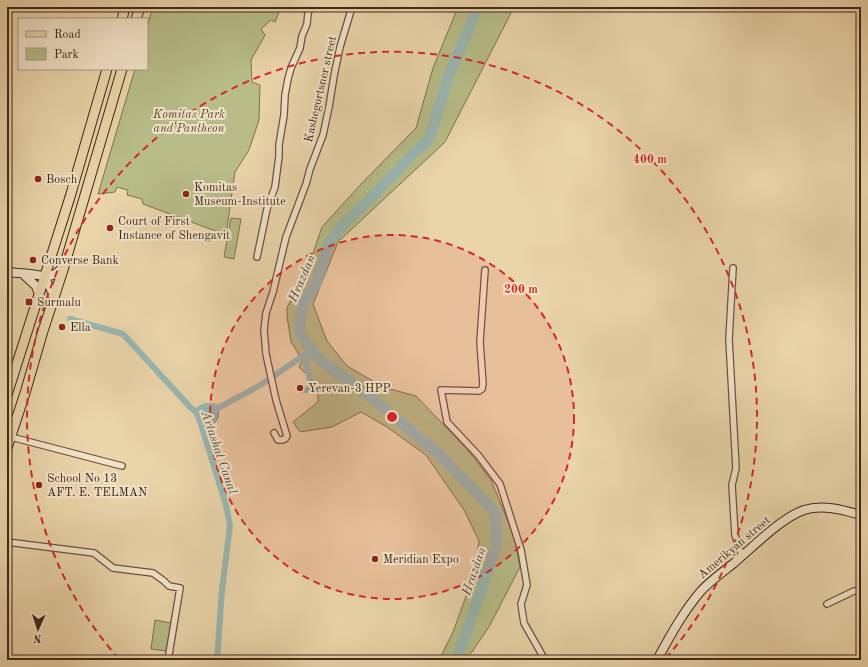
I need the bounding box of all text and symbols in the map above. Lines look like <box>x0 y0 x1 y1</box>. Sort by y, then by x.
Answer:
legend <box>18 18 148 70</box>
text: Road <box>54 29 81 41</box>
street label: Kashegortsner street <box>303 35 339 144</box>
text: Park <box>54 49 79 61</box>
park label: Komitas Park and Pantheon <box>152 109 225 135</box>
text: 400 m <box>633 154 667 166</box>
marker: Bosch <box>33 174 43 184</box>
place label: Bosch <box>46 174 78 186</box>
place label: Komitas Museum-Institute <box>194 182 286 208</box>
marker: Komitas Museum-Institute <box>181 189 191 199</box>
place label: Court of First Instance of Shengavit <box>118 216 230 242</box>
marker: Court of First Instance of Shengavit <box>105 223 115 233</box>
water label: Hrazdan <box>286 253 318 305</box>
marker: Converse Bank <box>28 255 38 265</box>
place label: Converse Bank <box>41 255 119 267</box>
text: 200 m <box>504 284 538 296</box>
marker: Surmalu <box>24 297 34 307</box>
place label: Surmalu <box>37 297 81 309</box>
marker: Ella <box>57 322 67 332</box>
place label: Ella <box>70 322 91 334</box>
marker: Yerevan-3 HPP <box>295 383 305 393</box>
place label: Yerevan-3 HPP <box>308 383 391 395</box>
water label: Artashat Canal <box>198 408 239 496</box>
centre of rings <box>385 410 399 424</box>
place label: School No 13 AFT. E. TELMAN <box>47 473 147 499</box>
marker: School No 13 AFT. E. TELMAN <box>34 480 44 490</box>
street label: Amerikyan street <box>696 514 773 581</box>
water label: Hrazdan <box>460 545 489 598</box>
marker: Meridian Expo <box>370 554 380 564</box>
place label: Meridian Expo <box>383 554 459 566</box>
north arrow <box>18 609 58 649</box>
text: N <box>32 632 42 643</box>

